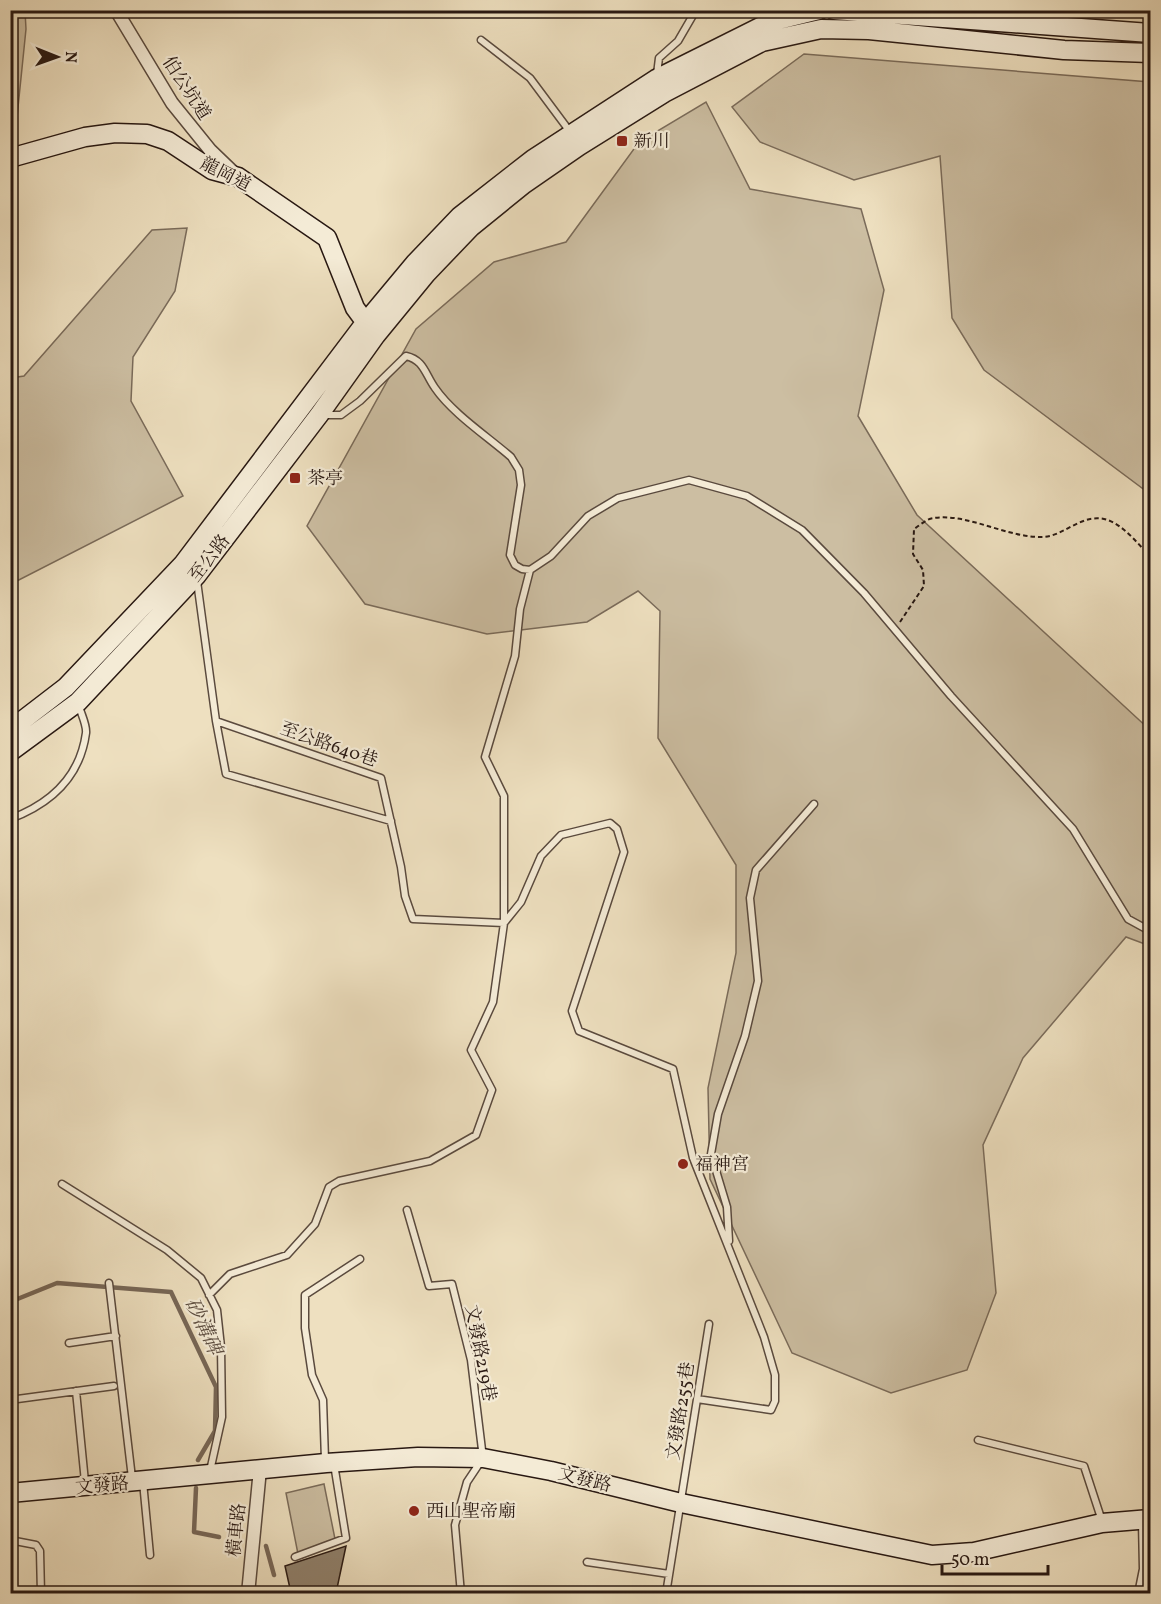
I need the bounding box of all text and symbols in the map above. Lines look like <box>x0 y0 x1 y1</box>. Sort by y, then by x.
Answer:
north arrow <box>27 27 87 87</box>
text: N <box>59 51 81 64</box>
street label: 伯公坑道 <box>156 52 216 126</box>
place label: 新川 <box>634 130 670 155</box>
marker: 新川 <box>615 134 629 148</box>
street label: 龍岡道 <box>196 152 255 199</box>
place label: 茶亭 <box>307 467 343 492</box>
marker: 茶亭 <box>288 471 302 485</box>
street label: 至公路 <box>184 530 237 588</box>
street label: 至公路640巷 <box>276 717 381 774</box>
place label: 福神宮 <box>695 1153 749 1178</box>
marker: 福神宮 <box>676 1157 690 1171</box>
water label: 砂溝碑 <box>177 1294 229 1363</box>
street label: 文發路219巷 <box>458 1303 501 1404</box>
street label: 文發路255巷 <box>661 1360 702 1462</box>
street label: 文發路 <box>555 1462 614 1499</box>
street label: 文發路 <box>74 1472 130 1501</box>
place label: 西山聖帝廟 <box>426 1500 516 1525</box>
street label: 橫車路 <box>222 1502 253 1558</box>
marker: 西山聖帝廟 <box>407 1504 421 1518</box>
scale bar <box>942 1538 1048 1576</box>
text: 50 m <box>951 1548 990 1573</box>

